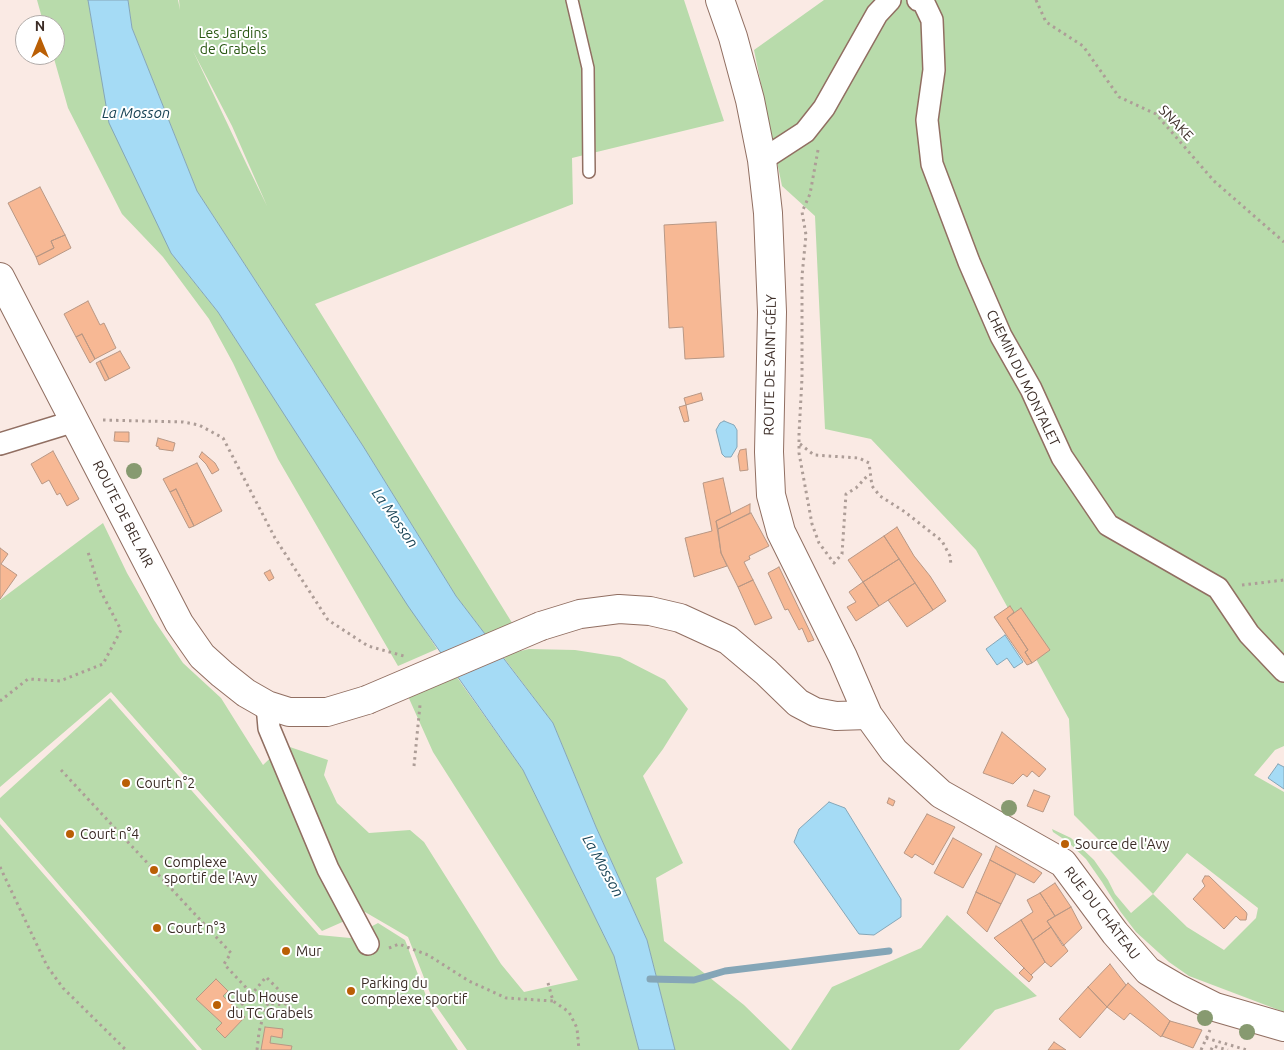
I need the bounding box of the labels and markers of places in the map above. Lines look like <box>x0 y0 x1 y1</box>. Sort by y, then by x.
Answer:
place label: Court n°2 <box>136 775 195 791</box>
marker: Court n°2 <box>120 777 132 789</box>
place label: Court n°4 <box>80 826 139 842</box>
marker: Court n°4 <box>64 828 76 840</box>
place label: Source de l'Avy <box>1075 836 1169 852</box>
marker: Source de l'Avy <box>1059 838 1071 850</box>
place label: Complexe sportif de l'Avy <box>164 854 257 886</box>
marker: Complexe sportif de l'Avy <box>148 864 160 876</box>
place label: Court n°3 <box>167 920 226 936</box>
marker: Court n°3 <box>151 922 163 934</box>
place label: Mur <box>296 943 321 959</box>
marker: Mur <box>280 945 292 957</box>
place label: Parking du complexe sportif <box>361 975 467 1008</box>
marker: Parking du complexe sportif <box>345 985 357 997</box>
place label: Club House du TC Grabels <box>227 989 313 1022</box>
marker: Club House du TC Grabels <box>211 999 223 1011</box>

